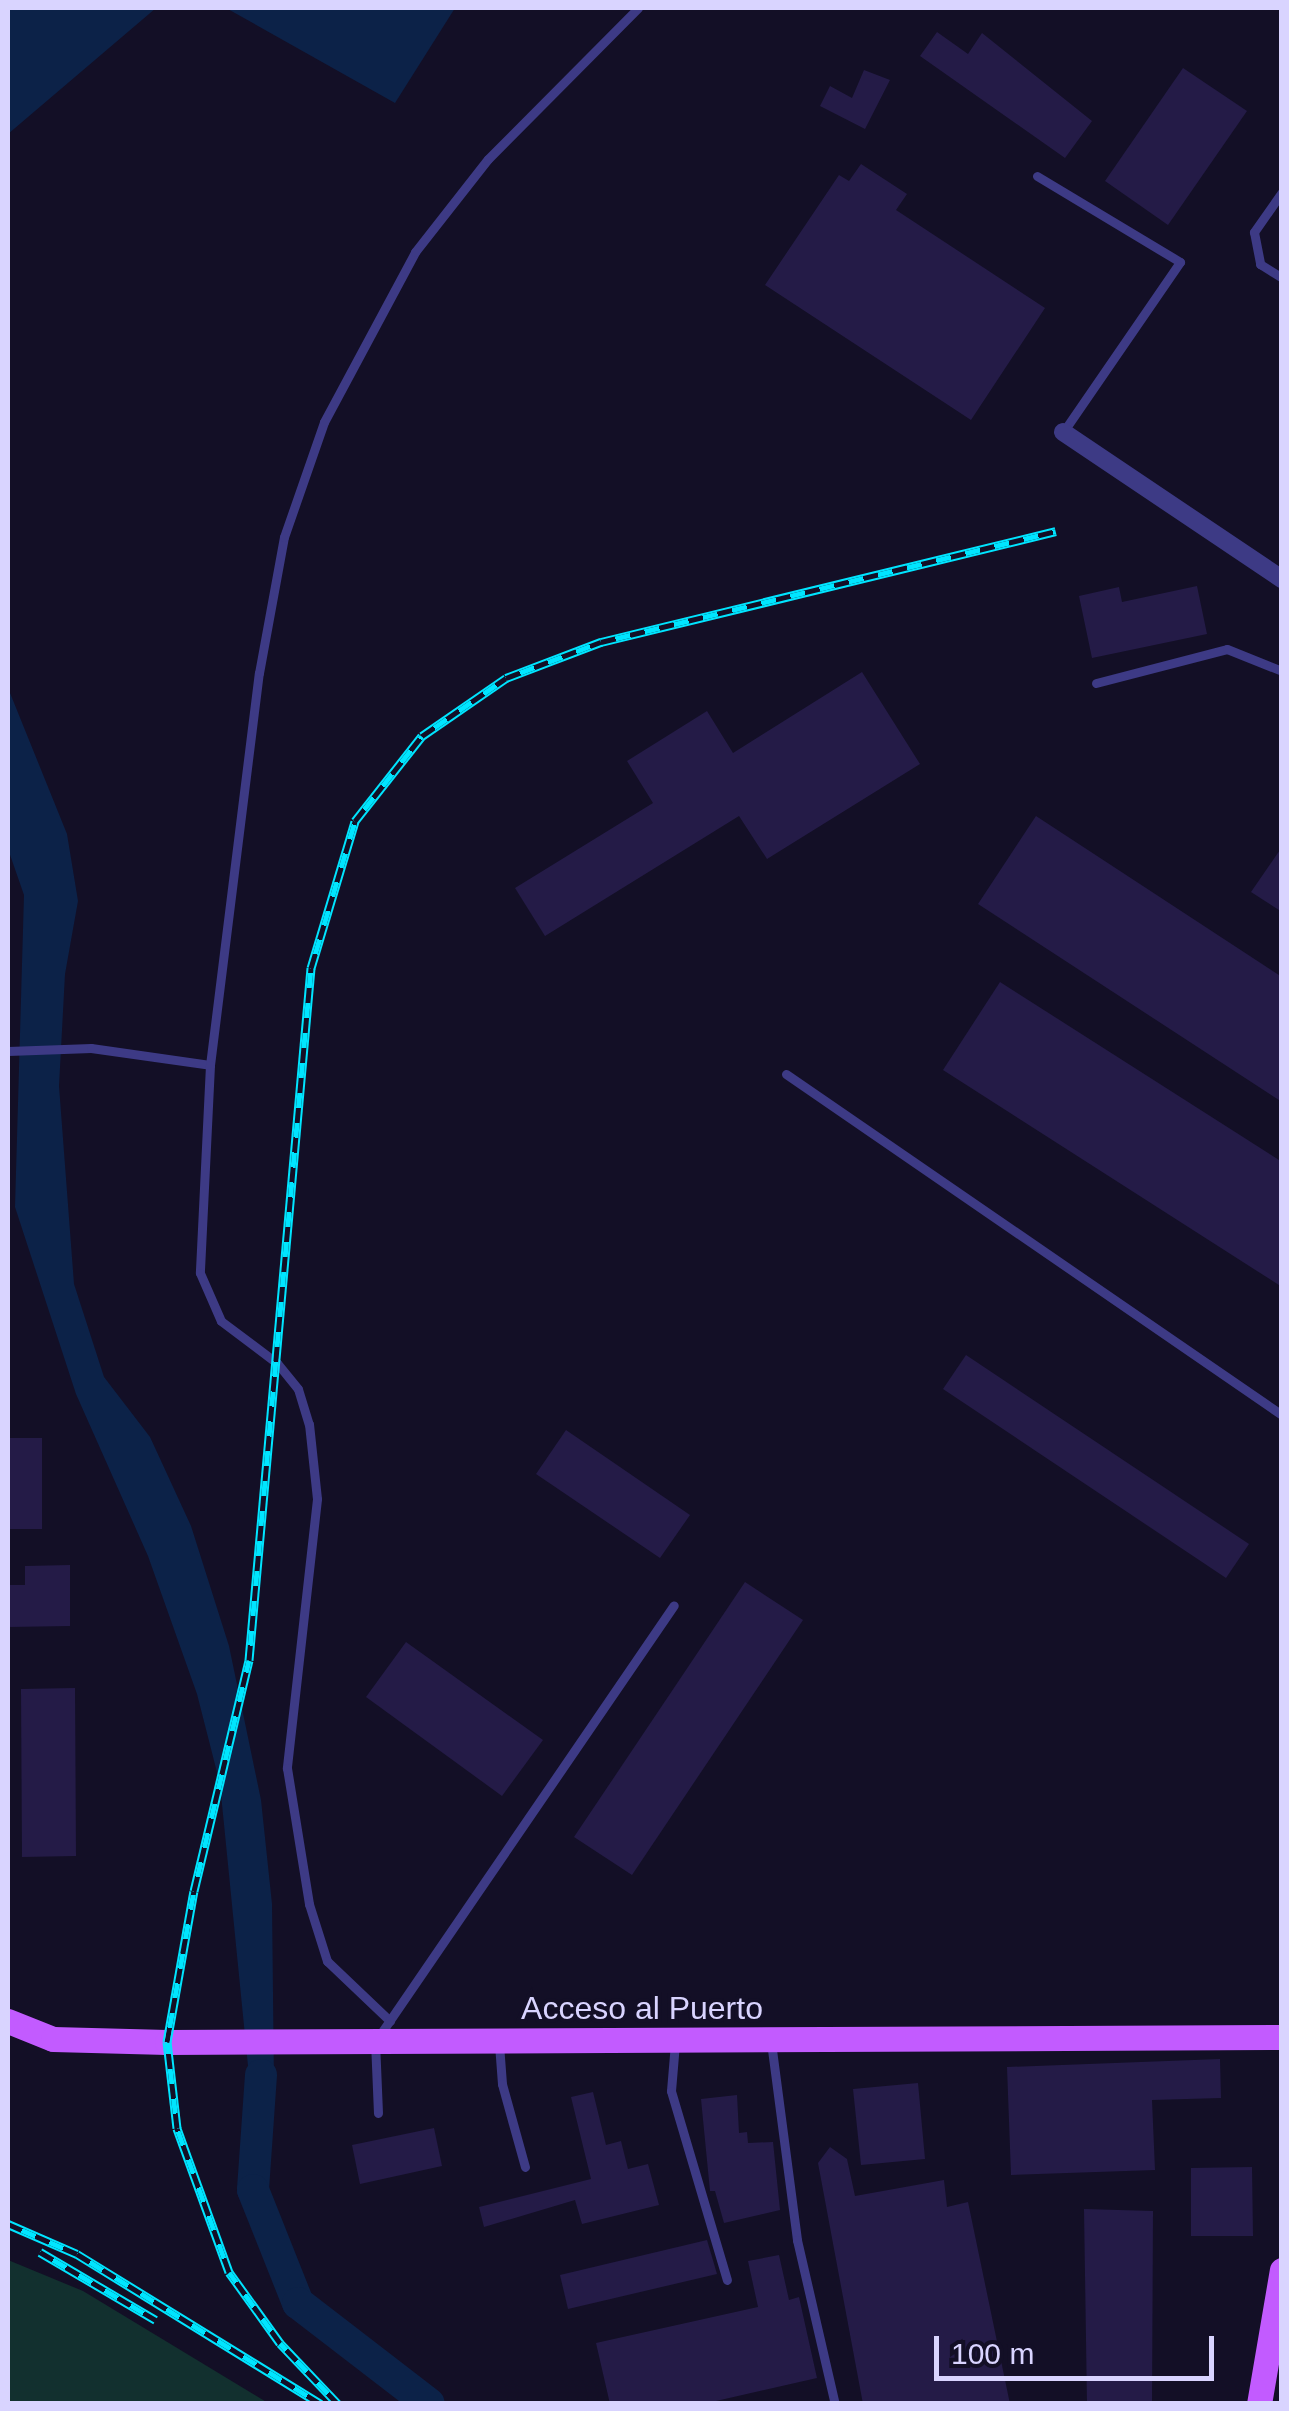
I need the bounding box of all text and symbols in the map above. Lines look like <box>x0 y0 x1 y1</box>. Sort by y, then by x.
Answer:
street label: Acceso al Puerto <box>521 1989 763 2027</box>
scale bar <box>939 2316 1219 2378</box>
text: 100 m <box>951 2337 1034 2370</box>

